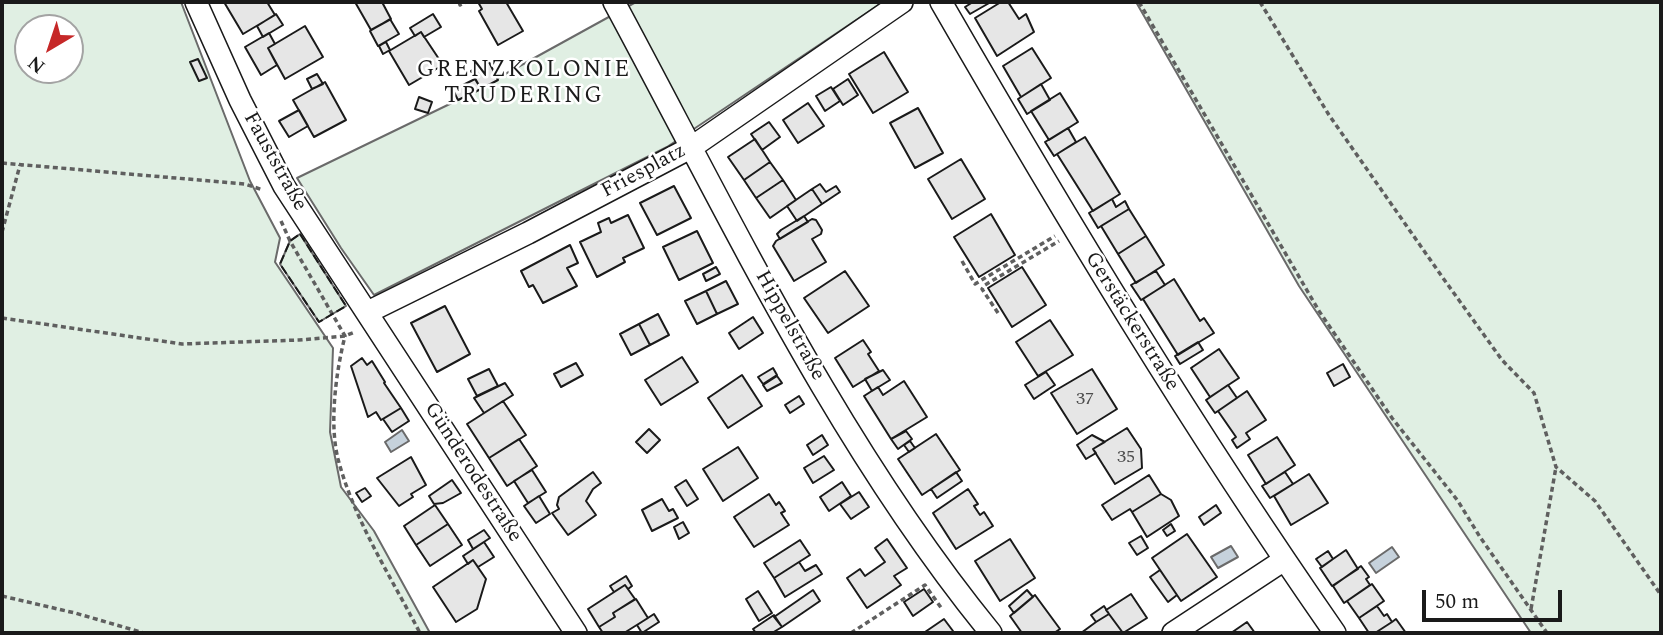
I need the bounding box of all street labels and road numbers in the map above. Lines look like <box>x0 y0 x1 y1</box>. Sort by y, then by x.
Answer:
street label: Fauststraße <box>237 108 311 216</box>
street label: Friesplatz <box>597 139 691 205</box>
street label: Gerstäckerstraße <box>1078 248 1184 396</box>
street label: Hippelstraße <box>748 267 830 385</box>
street label: Günderodestraße <box>417 398 527 548</box>

